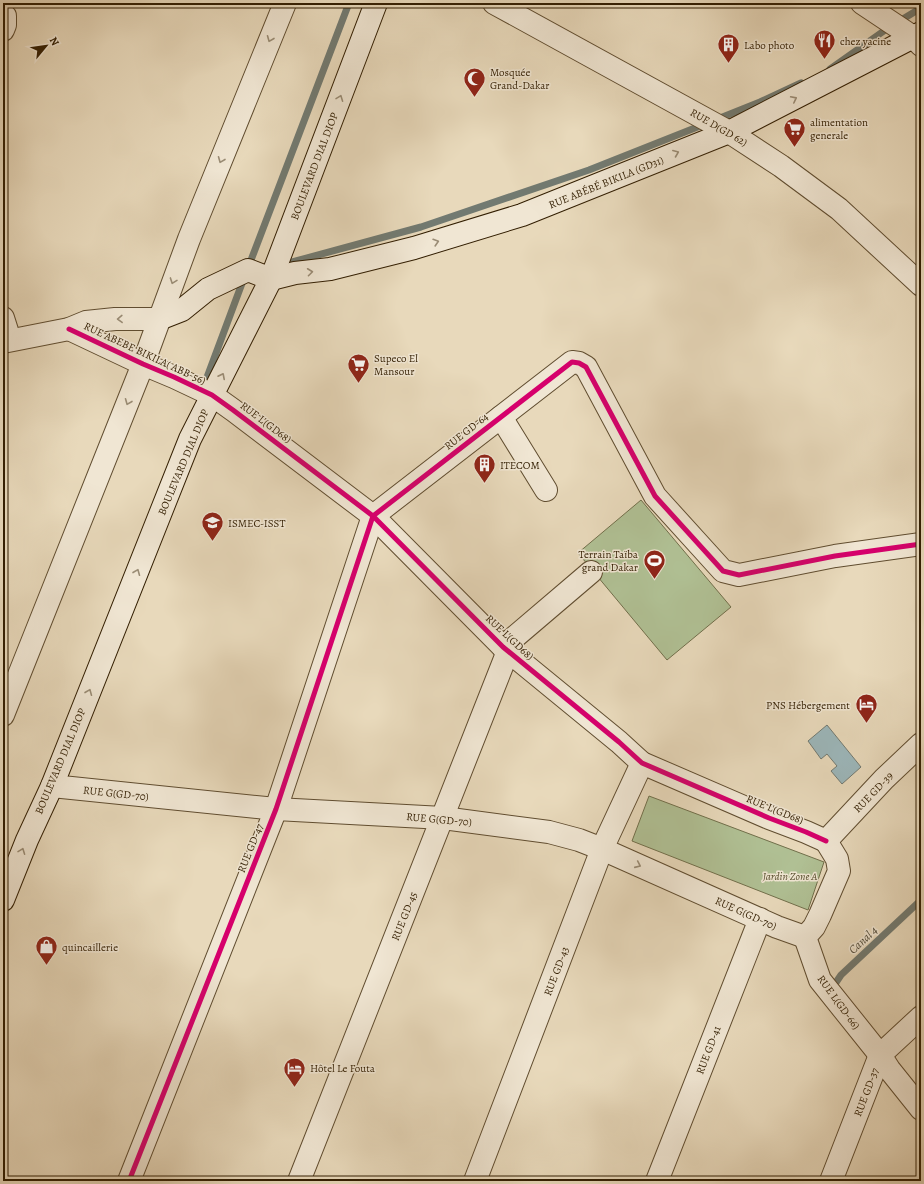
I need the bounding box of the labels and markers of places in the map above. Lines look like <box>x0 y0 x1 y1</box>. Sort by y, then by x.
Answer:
restaurant icon: chez yacine <box>812 28 838 61</box>
building icon: Labo photo <box>716 32 742 65</box>
place label: chez yacine <box>840 34 891 49</box>
place label: Labo photo <box>744 38 795 53</box>
mosque icon: Mosquée Grand-Dakar <box>461 65 487 98</box>
place label: Mosquée Grand-Dakar <box>490 65 550 93</box>
supermarket icon: alimentation generale <box>781 115 807 148</box>
place label: alimentation generale <box>810 115 868 143</box>
supermarket icon: Supeco El Mansour <box>346 351 372 384</box>
place label: Supeco El Mansour <box>374 351 418 379</box>
building icon: ITECOM <box>472 452 498 485</box>
place label: ITECOM <box>500 458 540 473</box>
school or university icon: ISMEC-ISST <box>199 510 225 543</box>
place label: ISMEC-ISST <box>228 516 285 531</box>
place label: Terrain Taïba grand Dakar <box>579 547 639 575</box>
sports icon: Terrain Taïba grand Dakar <box>641 547 667 580</box>
hotel icon: PNS Hébergement <box>853 692 879 725</box>
place label: PNS Hébergement <box>766 698 850 713</box>
shop icon: quincaillerie <box>34 934 60 967</box>
place label: quincaillerie <box>62 940 118 955</box>
hotel icon: Hôtel Le Fouta <box>281 1055 307 1088</box>
place label: Hôtel Le Fouta <box>310 1061 376 1076</box>

